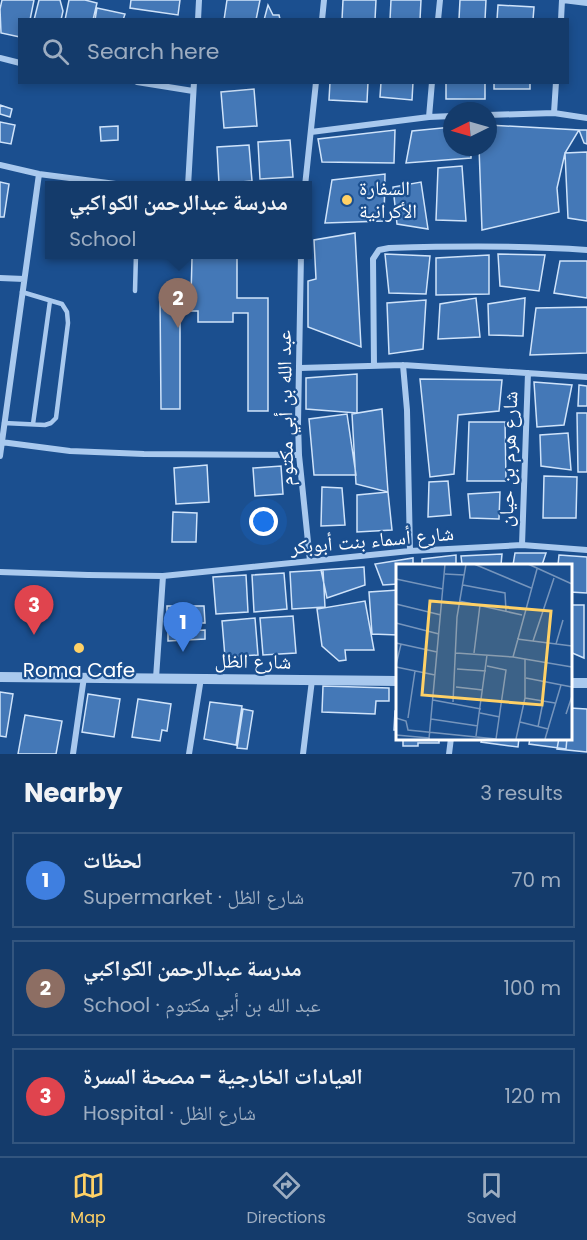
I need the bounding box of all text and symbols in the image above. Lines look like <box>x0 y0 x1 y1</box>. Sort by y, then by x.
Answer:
search box <box>18 18 569 84</box>
icon: search <box>39 35 72 68</box>
text: Search here <box>87 36 220 67</box>
north arrow <box>443 102 497 156</box>
place label: السفارة الأكرانية <box>359 174 417 225</box>
popup <box>45 181 312 259</box>
text: مدرسة عبدالرحمن الكواكبي <box>69 187 288 218</box>
marker: السفارة الأكرانية <box>340 193 354 207</box>
text: School <box>69 225 136 253</box>
pin: 2 <box>158 278 198 328</box>
street label: عبد الله بن أبي مكتوم <box>270 330 302 486</box>
street label: شارع هرم بن حيان <box>492 391 524 527</box>
your location <box>249 507 278 536</box>
street label: شارع أسماء بنت أبوبكر <box>288 519 455 561</box>
inset map <box>396 564 572 739</box>
pin: 3 <box>15 586 54 635</box>
pin: 1 <box>164 602 202 652</box>
marker: Roma Cafe <box>72 641 86 655</box>
street label: شارع الظل <box>214 646 292 676</box>
place label: Roma Cafe <box>23 656 135 684</box>
text: Nearby <box>24 775 122 811</box>
text: 3 results <box>480 779 563 807</box>
text: لحظات <box>83 845 142 876</box>
text: 1 <box>42 866 49 894</box>
text: 70 m <box>512 866 561 894</box>
text: Supermarket · شارع الظل <box>83 883 304 911</box>
text: مدرسة عبدالرحمن الكواكبي <box>83 953 302 984</box>
text: 2 <box>40 974 51 1002</box>
text: 100 m <box>504 974 561 1002</box>
text: School · عبد الله بن أبي مكتوم <box>83 991 321 1019</box>
text: العيادات الخارجية - مصحة المسرة <box>83 1061 363 1092</box>
text: 3 <box>39 1082 52 1110</box>
text: 120 m <box>505 1082 561 1110</box>
text: Hospital · شارع الظل <box>83 1099 256 1127</box>
tab: Map <box>70 1169 106 1230</box>
tab: Directions <box>247 1169 326 1230</box>
tab: Saved <box>467 1169 517 1230</box>

